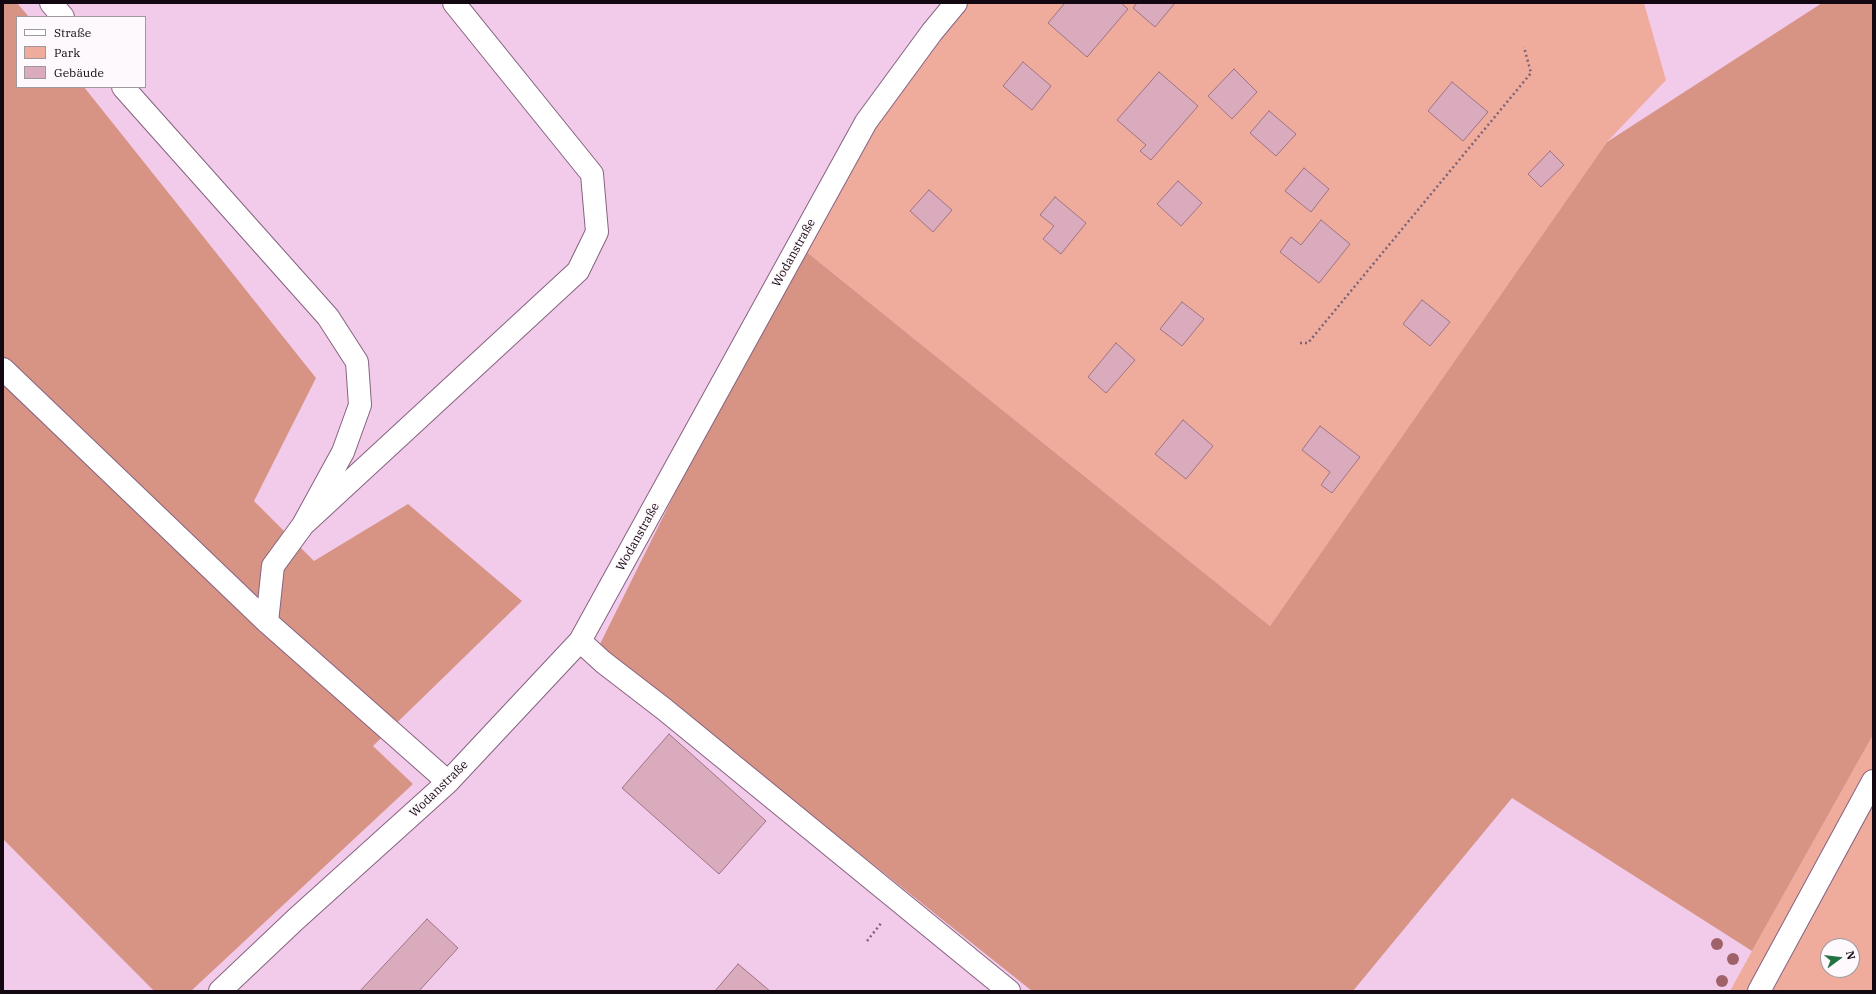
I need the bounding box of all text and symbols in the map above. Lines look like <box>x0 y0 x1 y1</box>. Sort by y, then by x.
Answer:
legend <box>16 16 146 88</box>
text: Straße <box>54 25 91 40</box>
text: Park <box>54 45 80 60</box>
text: Gebäude <box>54 65 104 80</box>
street label: Wodanstraße <box>769 217 819 289</box>
street label: Wodanstraße <box>613 501 663 573</box>
street label: Wodanstraße <box>407 758 471 820</box>
north arrow <box>1820 938 1860 978</box>
text: N <box>1843 949 1859 961</box>

